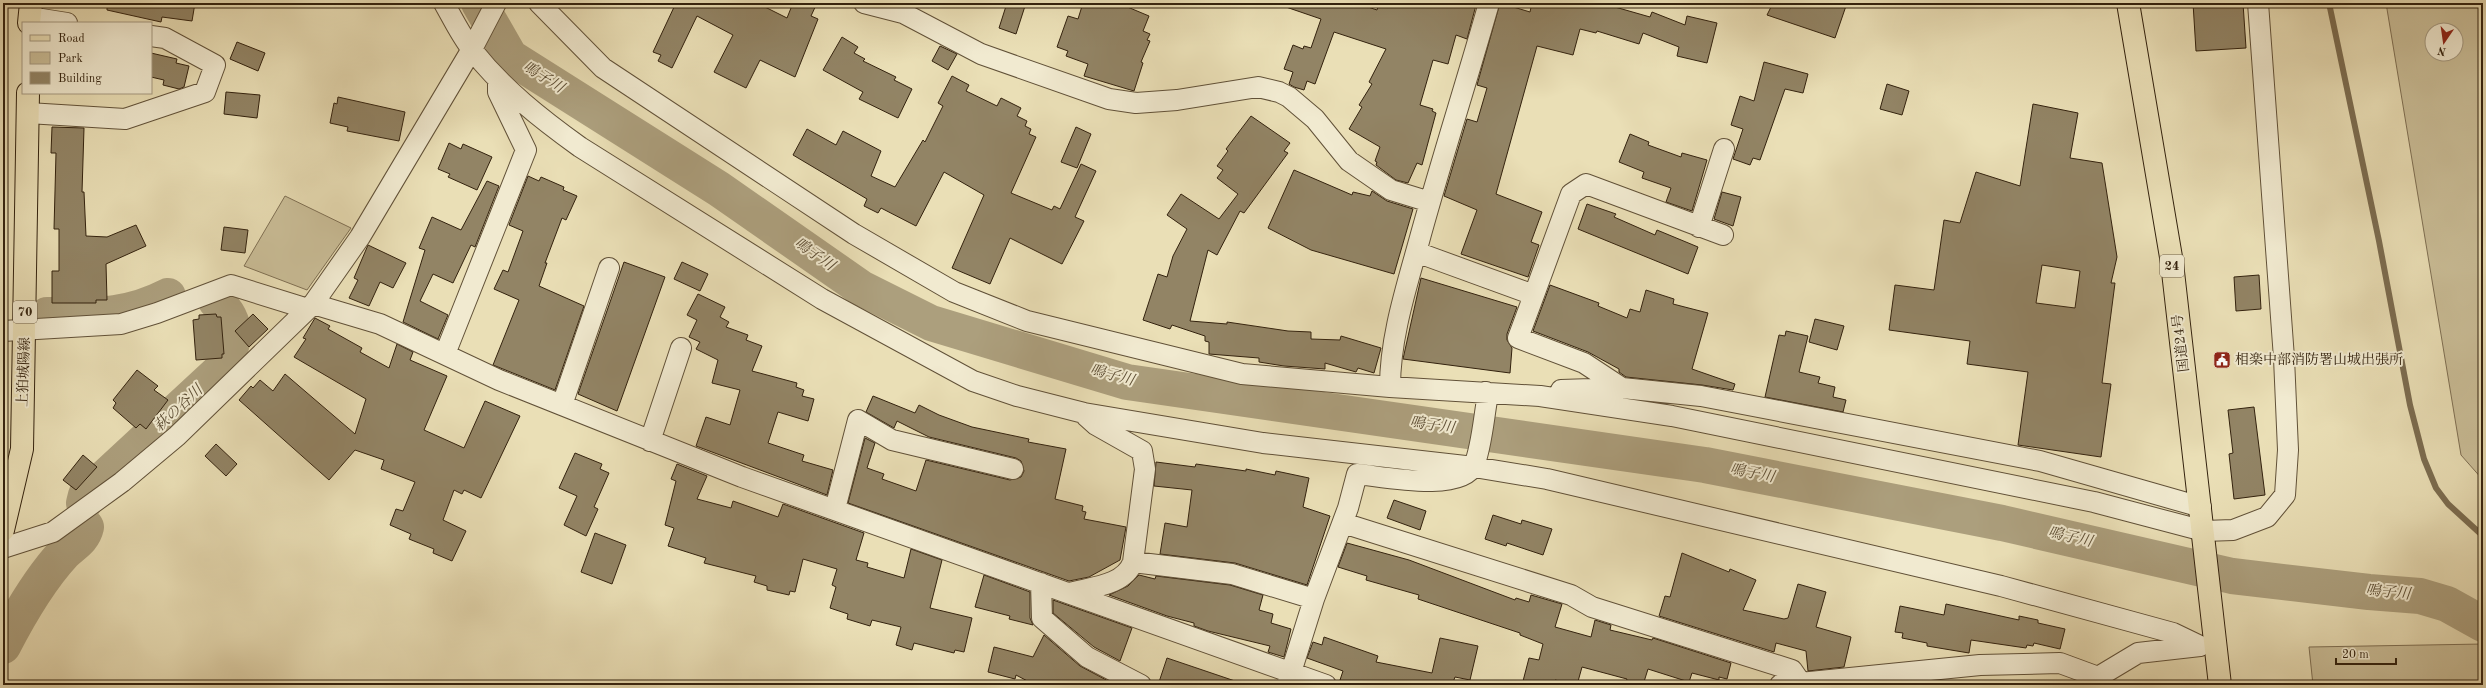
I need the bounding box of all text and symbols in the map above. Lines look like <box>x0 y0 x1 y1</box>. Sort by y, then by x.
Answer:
legend <box>22 22 152 94</box>
north arrow <box>2424 22 2464 62</box>
text: Road <box>58 33 85 45</box>
text: N <box>2436 44 2447 57</box>
text: Park <box>58 53 83 65</box>
water label: 鳴子川 <box>520 58 569 97</box>
text: Building <box>58 73 102 85</box>
water label: 鳴子川 <box>791 234 840 275</box>
road number: 24 <box>2160 255 2184 277</box>
road number: 70 <box>13 301 37 323</box>
street label: 国道24号 <box>2170 313 2191 373</box>
street label: 上狛城陽線 <box>15 337 32 407</box>
public building icon: 相楽中部消防署山城出張所 <box>2212 350 2232 370</box>
place label: 相楽中部消防署山城出張所 <box>2235 352 2403 367</box>
water label: 鳴子川 <box>1088 361 1138 390</box>
water label: 萩の谷川 <box>151 380 208 435</box>
water label: 鳴子川 <box>1409 413 1458 437</box>
water label: 鳴子川 <box>1728 460 1778 486</box>
water label: 鳴子川 <box>2046 524 2096 551</box>
water label: 鳴子川 <box>2365 581 2413 603</box>
scale bar <box>2336 640 2396 666</box>
text: 20 m <box>2342 649 2369 661</box>

